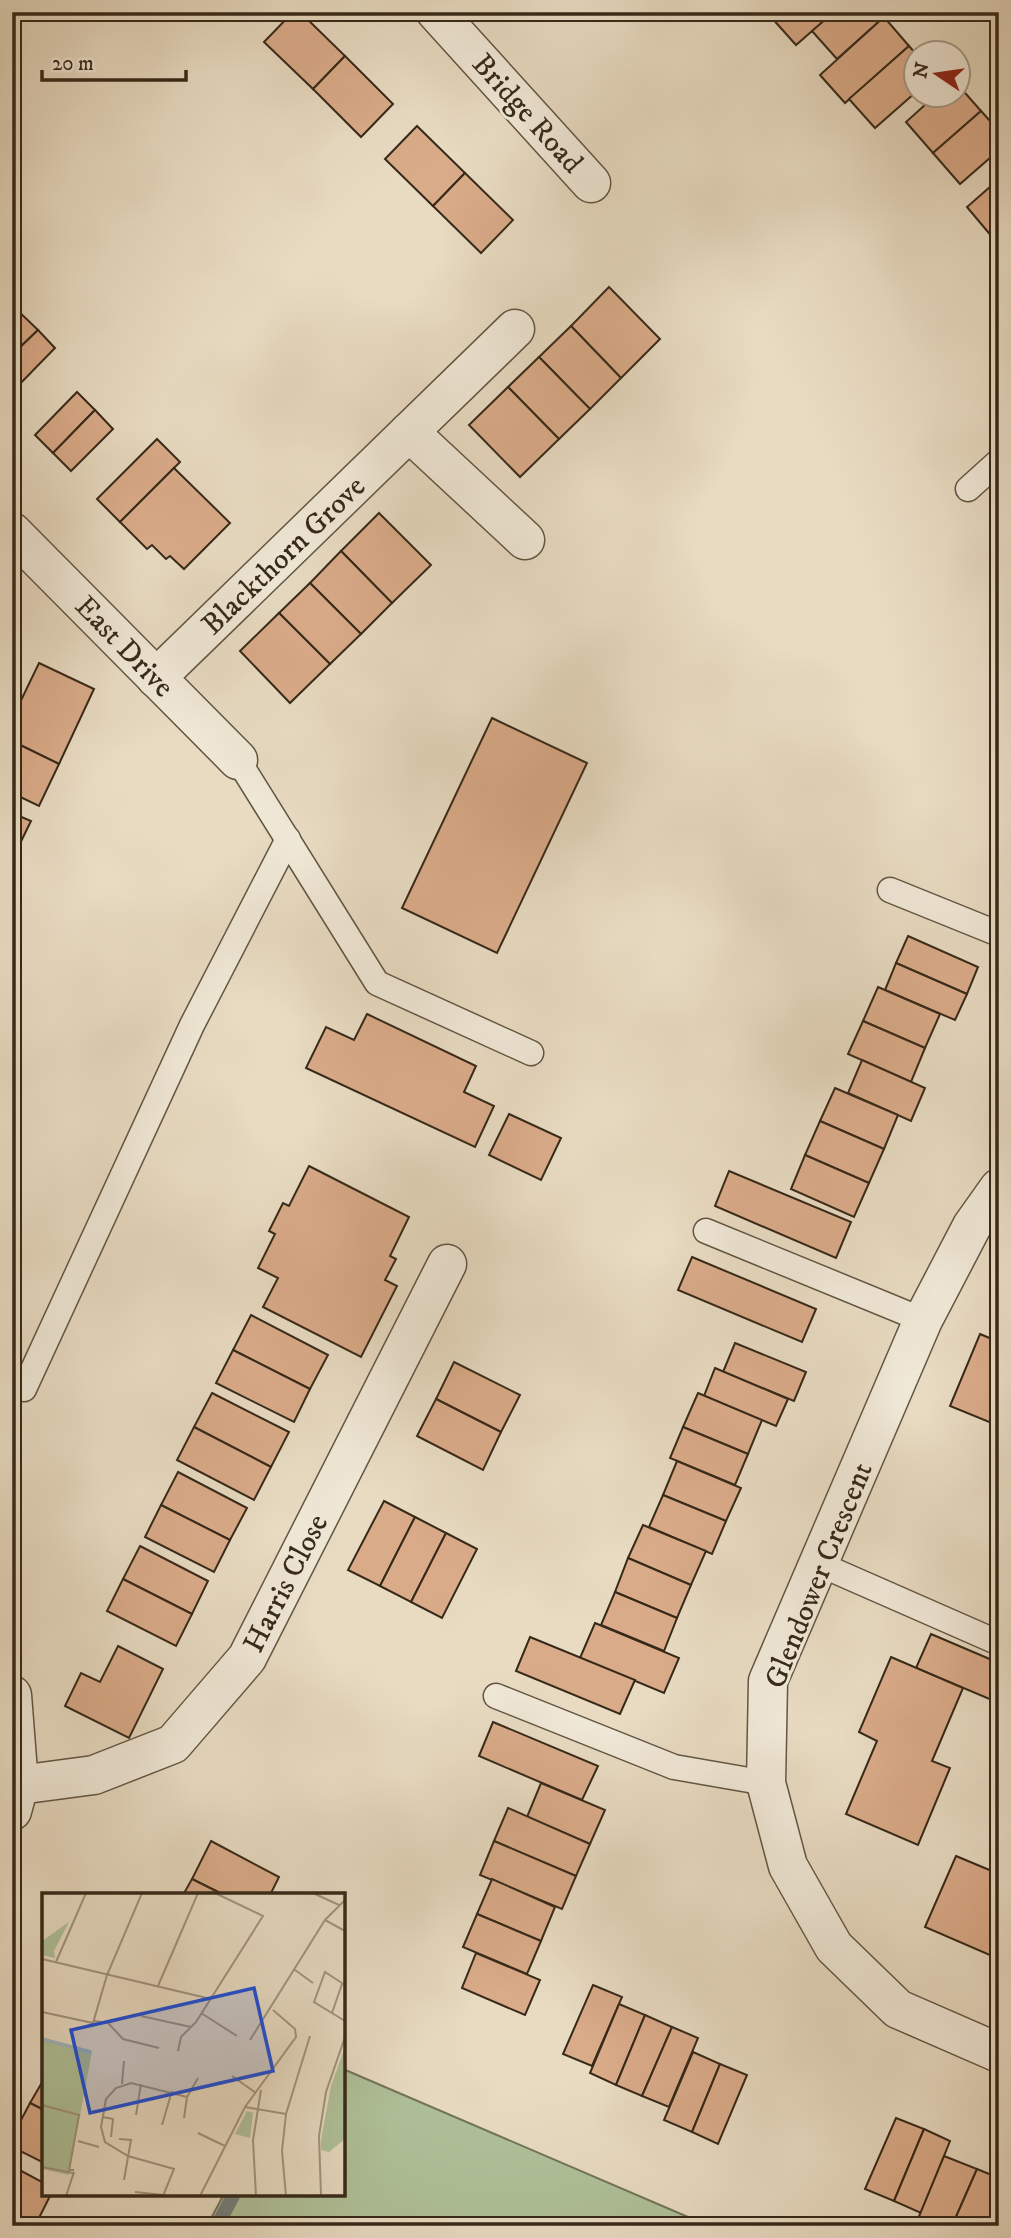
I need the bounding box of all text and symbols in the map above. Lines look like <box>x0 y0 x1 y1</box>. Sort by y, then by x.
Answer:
scale bar <box>42 38 186 82</box>
north arrow <box>902 38 972 108</box>
street label: Bridge Road <box>464 47 590 181</box>
text: 20 m <box>52 51 94 77</box>
text: N <box>909 60 935 81</box>
street label: Blackthorn Grove <box>194 469 374 644</box>
street label: East Drive <box>67 589 181 706</box>
street label: Glendower Crescent <box>757 1457 882 1694</box>
street label: Harris Close <box>236 1508 337 1659</box>
inset map <box>42 1893 345 2196</box>

